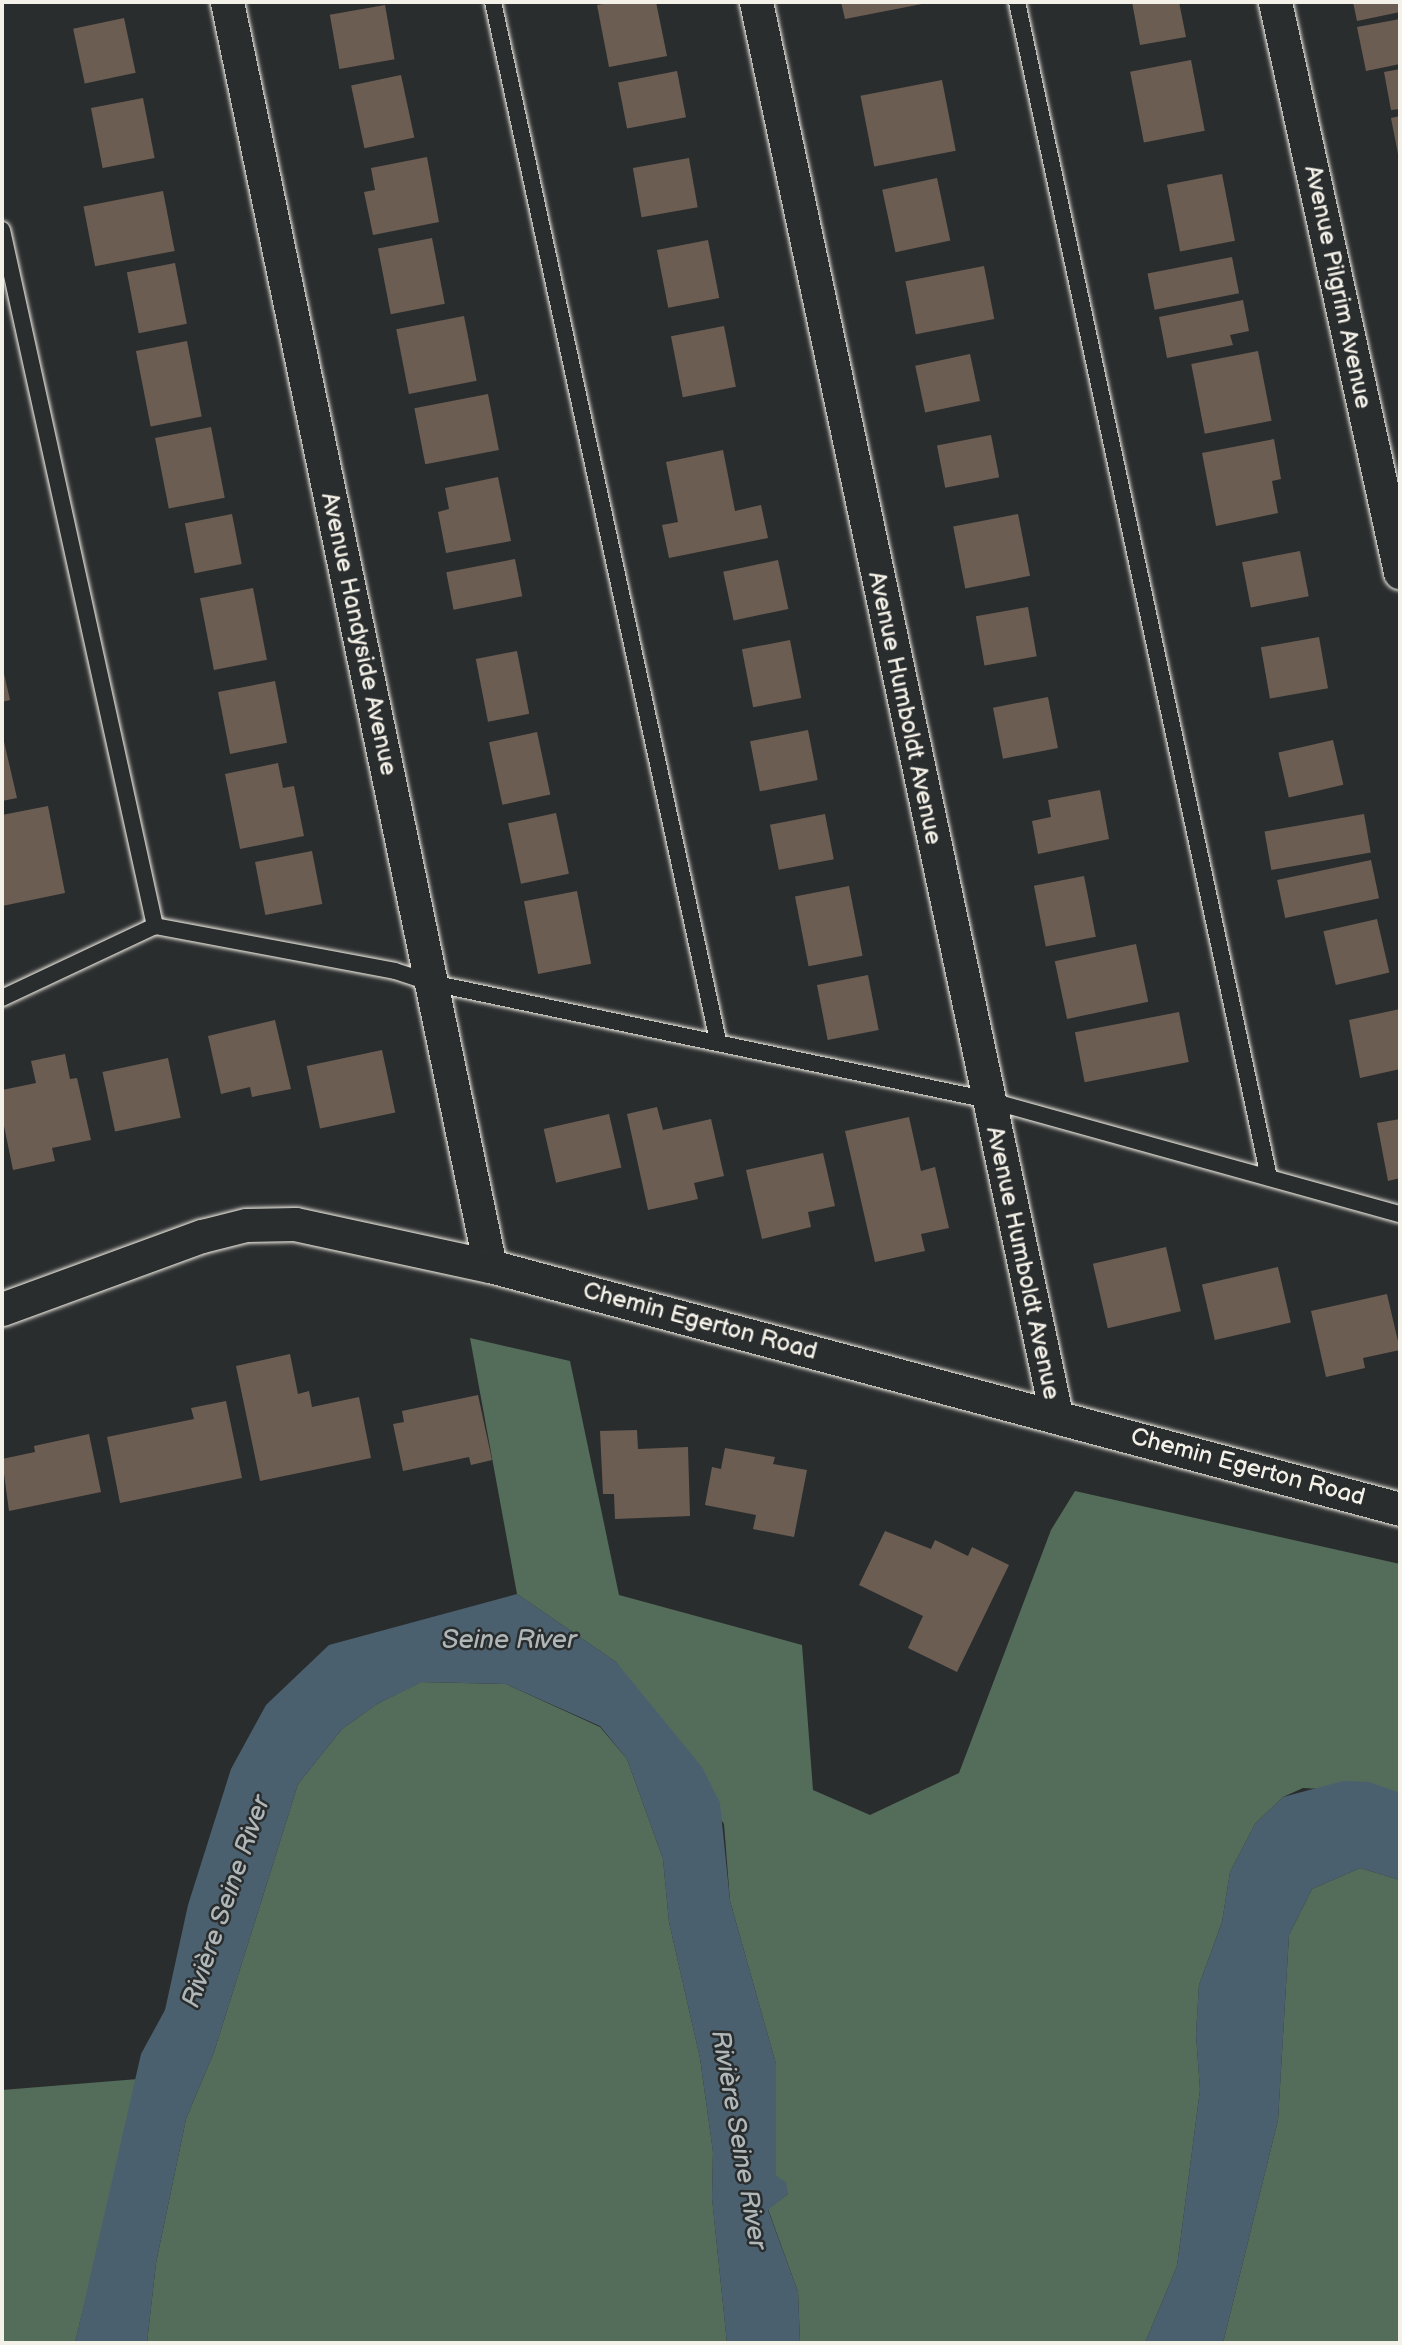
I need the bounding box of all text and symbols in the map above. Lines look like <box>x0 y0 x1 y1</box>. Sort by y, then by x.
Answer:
street label: Avenue Pilgrim Avenue <box>1298 163 1378 411</box>
street label: Avenue Handyside Avenue <box>315 490 403 778</box>
street label: Avenue Humboldt Avenue <box>862 569 948 847</box>
street label: Avenue Humboldt Avenue <box>980 1124 1066 1402</box>
street label: Chemin Egerton Road <box>580 1276 820 1366</box>
street label: Chemin Egerton Road <box>1128 1422 1368 1512</box>
water label: Seine River <box>442 1625 576 1657</box>
water label: Rivière Seine River <box>176 1792 278 2012</box>
water label: Rivière Seine River <box>703 2028 773 2252</box>

